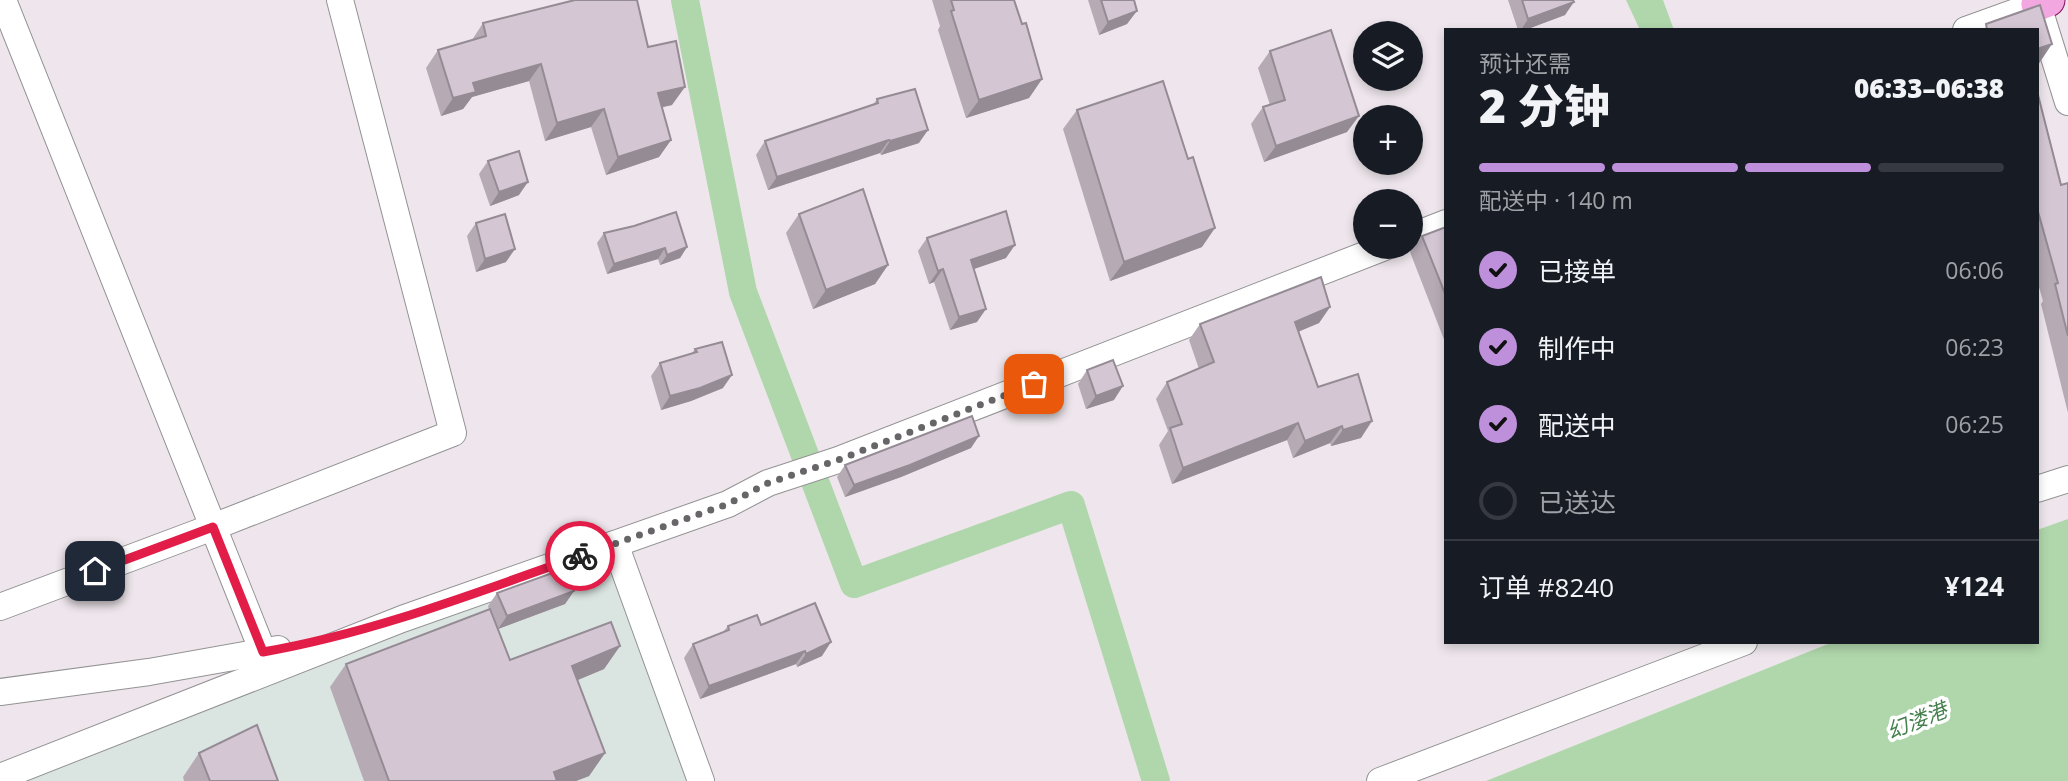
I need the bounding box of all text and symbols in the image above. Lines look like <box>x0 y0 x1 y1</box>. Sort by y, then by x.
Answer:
map controls <box>1353 21 1423 259</box>
button: layers <box>1353 21 1423 91</box>
text: 预计还需 <box>1479 47 1571 79</box>
text: 06:33–06:38 <box>1854 70 2004 106</box>
text: 2 分钟 <box>1479 74 1610 136</box>
button: + <box>1353 105 1423 175</box>
text: 配送中 · 140 m <box>1479 184 1633 216</box>
button: − <box>1353 189 1423 259</box>
icon: check <box>1479 251 1517 289</box>
text: 已接单 <box>1538 253 1616 289</box>
text: 06:06 <box>1945 254 2004 286</box>
icon: check <box>1479 328 1517 366</box>
text: 制作中 <box>1538 330 1616 366</box>
text: 06:23 <box>1945 331 2004 363</box>
pin <box>1004 354 1064 414</box>
icon: bag <box>1015 365 1053 403</box>
icon: check <box>1479 405 1517 443</box>
text: 配送中 <box>1538 407 1616 443</box>
text: 06:25 <box>1945 408 2004 440</box>
text: 已送达 <box>1538 484 1616 520</box>
courier <box>545 521 615 591</box>
icon: bike <box>561 537 599 575</box>
pin <box>65 541 125 601</box>
icon: home <box>76 552 114 590</box>
text: ¥124 <box>1945 568 2004 604</box>
text: 订单 #8240 <box>1479 569 1614 605</box>
water label: 幻溇港 <box>1882 694 1954 745</box>

